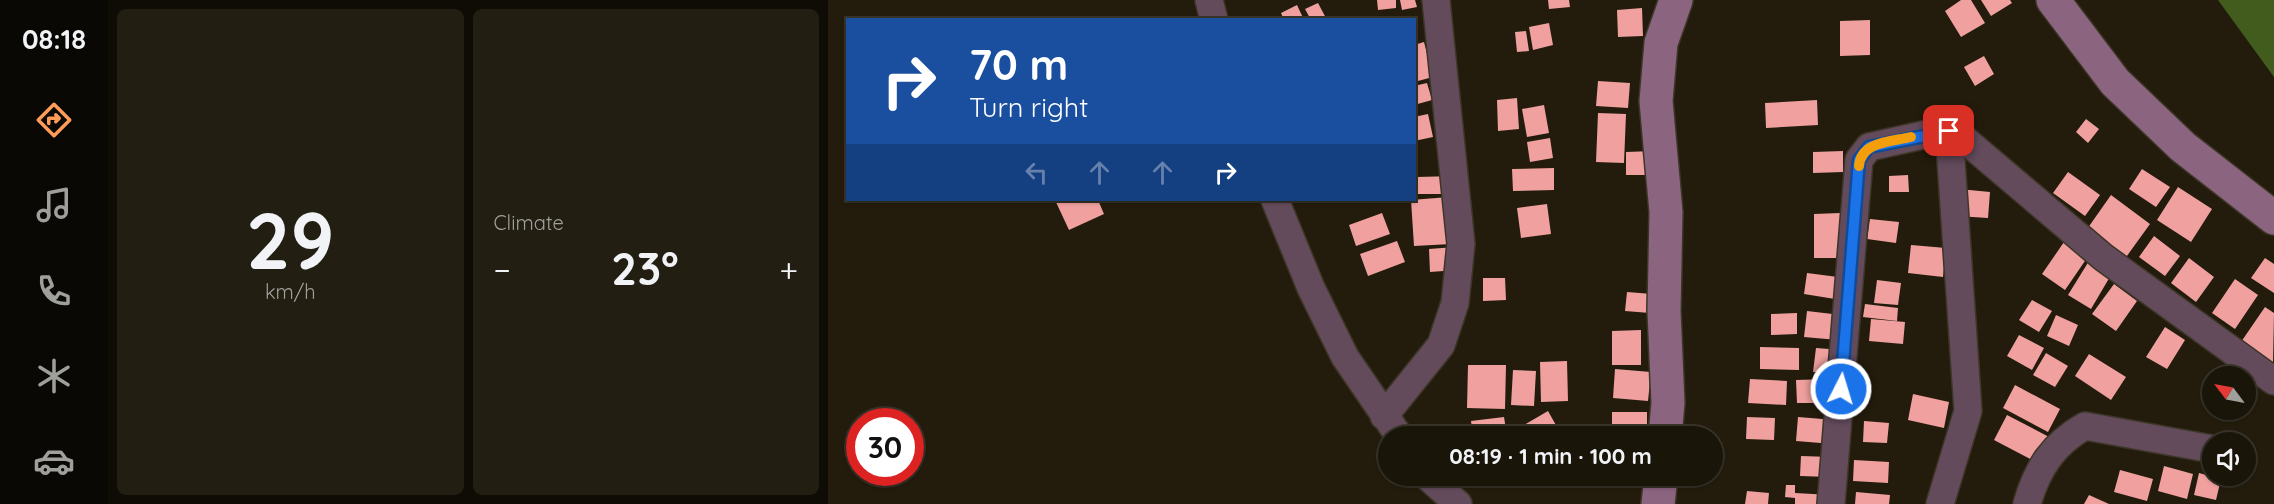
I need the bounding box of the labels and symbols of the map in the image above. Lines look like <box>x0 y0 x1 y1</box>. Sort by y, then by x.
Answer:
pin <box>1923 105 1974 156</box>
position arrow <box>1809 357 1873 421</box>
north arrow <box>2202 366 2256 420</box>
speed limit sign: 30 <box>846 408 924 486</box>

